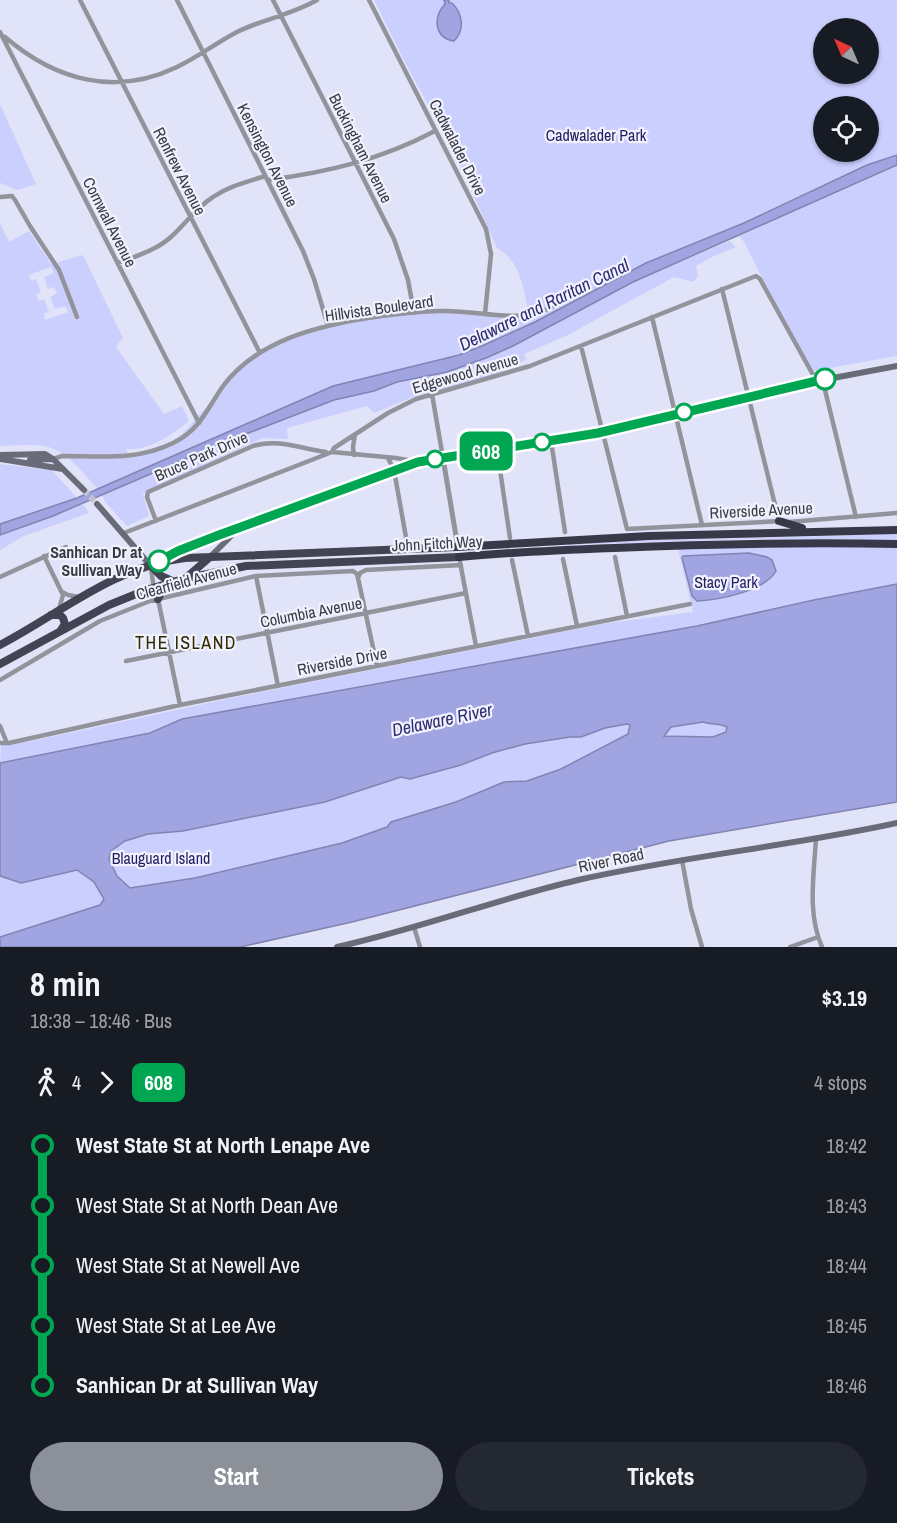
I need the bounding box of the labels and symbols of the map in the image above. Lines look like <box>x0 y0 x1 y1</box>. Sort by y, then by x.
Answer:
north arrow <box>813 18 879 84</box>
street label: Buckingham Avenue <box>324 89 398 207</box>
street label: Cadwalader Drive <box>424 95 492 199</box>
street label: Kensington Avenue <box>232 99 304 211</box>
street label: Renfrew Avenue <box>148 123 212 219</box>
park label: Cadwalader Park <box>546 124 647 146</box>
street label: Cornwall Avenue <box>78 173 142 271</box>
water label: Delaware and Raritan Canal <box>455 252 634 357</box>
street label: Hillvista Boulevard <box>323 289 435 327</box>
street label: Edgewood Avenue <box>409 347 521 399</box>
unlabelled marker <box>814 368 836 390</box>
unlabelled marker <box>675 403 693 421</box>
street label: Bruce Park Drive <box>151 426 251 486</box>
line badge: 608 <box>452 432 520 470</box>
unlabelled marker <box>533 433 551 451</box>
unlabelled marker <box>426 450 444 468</box>
street label: Riverside Avenue <box>709 496 813 524</box>
street label: John Fitch Way <box>391 530 483 556</box>
place label: Sanhican Dr at Sullivan Way <box>50 541 143 581</box>
marker: Sanhican Dr at Sullivan Way <box>148 550 170 572</box>
street label: Clearfield Avenue <box>133 557 239 605</box>
park label: Stacy Park <box>694 571 758 593</box>
street label: Columbia Avenue <box>258 591 364 633</box>
district label: THE ISLAND <box>135 630 237 655</box>
street label: Riverside Drive <box>295 642 389 680</box>
water label: Delaware River <box>390 696 495 742</box>
street label: River Road <box>576 842 646 878</box>
park label: Blauguard Island <box>112 847 210 869</box>

